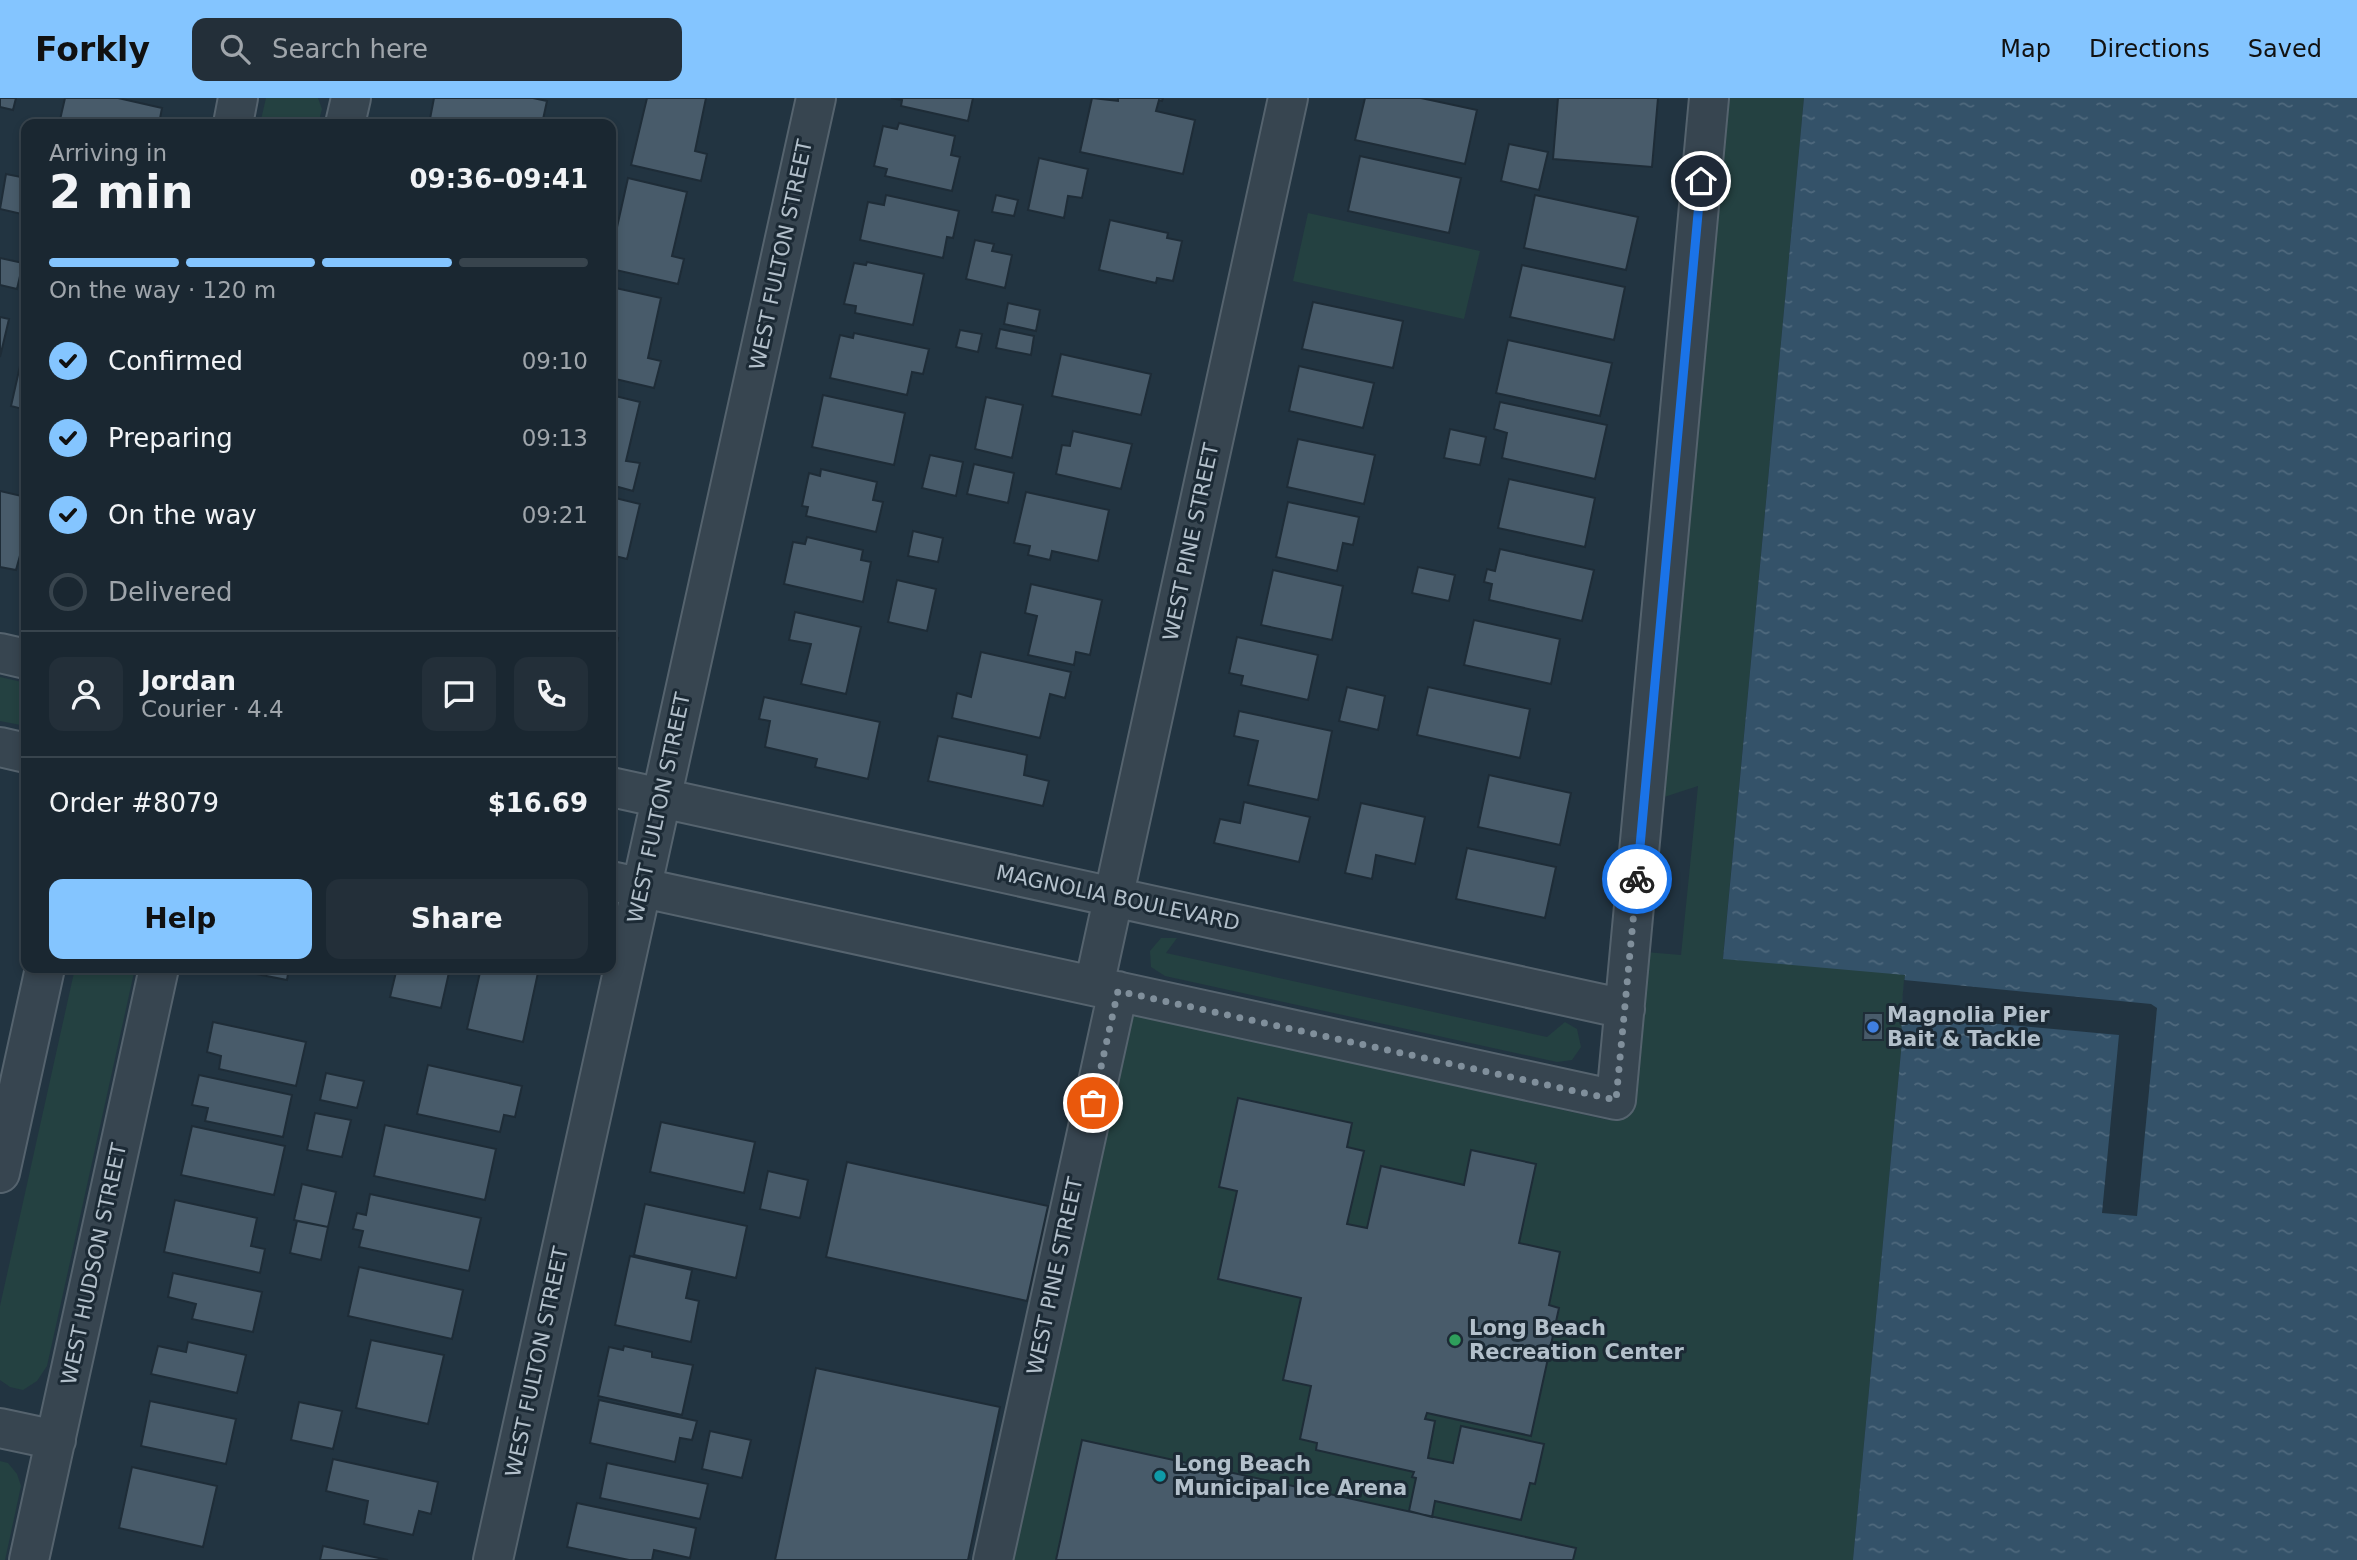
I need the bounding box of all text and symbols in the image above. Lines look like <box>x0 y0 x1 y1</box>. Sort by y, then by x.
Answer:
search box <box>192 18 682 81</box>
text: Forkly <box>35 30 150 69</box>
icon: search <box>216 30 254 68</box>
text: Search here <box>272 34 428 64</box>
text: Map <box>2000 35 2051 63</box>
text: Directions <box>2089 35 2210 63</box>
text: Saved <box>2248 35 2322 63</box>
street label: WEST FULTON STREET <box>745 137 817 372</box>
text: Arriving in <box>49 140 167 166</box>
pin <box>1671 151 1731 211</box>
icon: home <box>1682 162 1720 200</box>
text: 09:36–09:41 <box>409 164 588 194</box>
text: 2 min <box>49 165 193 219</box>
text: On the way · 120 m <box>49 277 276 303</box>
icon: check <box>49 342 87 380</box>
text: Confirmed <box>108 346 243 376</box>
text: 09:10 <box>522 348 588 374</box>
icon: check <box>49 419 87 457</box>
text: Preparing <box>108 423 233 453</box>
text: 09:13 <box>522 425 588 451</box>
street label: WEST PINE STREET <box>1158 441 1224 643</box>
icon: check <box>49 496 87 534</box>
text: On the way <box>108 500 257 530</box>
text: 09:21 <box>522 502 588 528</box>
text: Delivered <box>108 577 232 607</box>
button: person <box>49 657 123 731</box>
button: chat <box>422 657 496 731</box>
button: phone <box>514 657 588 731</box>
text: Jordan <box>141 666 236 696</box>
street label: WEST FULTON STREET <box>623 690 695 925</box>
text: Courier · 4.4 <box>141 696 284 722</box>
text: Order #8079 <box>49 788 219 818</box>
text: $16.69 <box>488 788 588 818</box>
courier <box>1602 844 1672 914</box>
street label: MAGNOLIA BOULEVARD <box>994 860 1242 936</box>
icon: bike <box>1618 860 1656 898</box>
button: Help <box>49 879 312 959</box>
button: Share <box>326 879 588 959</box>
place label: Magnolia Pier Bait & Tackle <box>1887 1003 2050 1051</box>
marker: Magnolia Pier Bait & Tackle <box>1865 1019 1881 1035</box>
pin <box>1063 1073 1123 1133</box>
icon: bag <box>1074 1084 1112 1122</box>
street label: WEST HUDSON STREET <box>57 1141 131 1387</box>
street label: WEST PINE STREET <box>1022 1175 1088 1377</box>
street label: WEST FULTON STREET <box>501 1244 573 1479</box>
place label: Long Beach Recreation Center <box>1469 1316 1684 1364</box>
marker: Long Beach Recreation Center <box>1447 1332 1463 1348</box>
place label: Long Beach Municipal Ice Arena <box>1174 1452 1407 1500</box>
marker: Long Beach Municipal Ice Arena <box>1152 1468 1168 1484</box>

